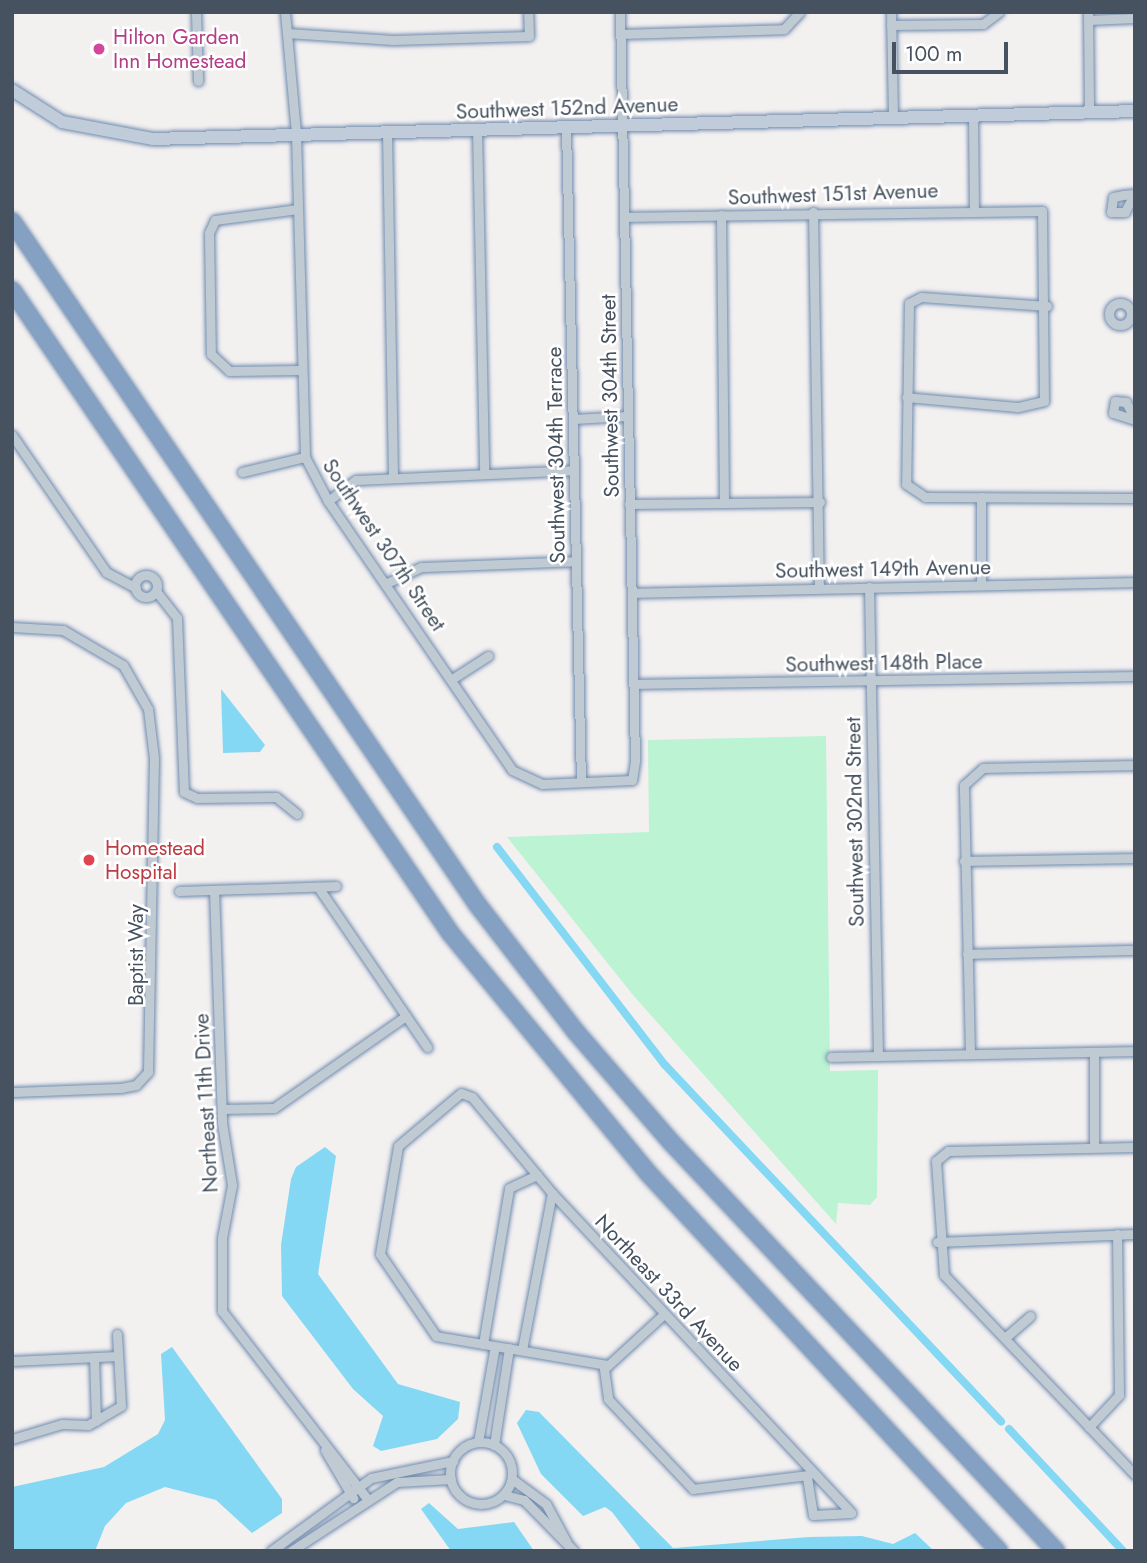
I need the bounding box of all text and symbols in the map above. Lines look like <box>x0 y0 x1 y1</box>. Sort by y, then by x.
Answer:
place label: Hilton Garden Inn Homestead <box>113 24 247 74</box>
scale bar <box>895 28 1010 72</box>
text: 100 m <box>905 39 962 69</box>
marker: Hilton Garden Inn Homestead <box>91 41 107 57</box>
street label: Southwest 152nd Avenue <box>455 92 679 124</box>
street label: Southwest 151st Avenue <box>727 178 939 210</box>
street label: Southwest 304th Street <box>596 294 624 498</box>
street label: Southwest 304th Terrace <box>542 346 570 564</box>
street label: Southwest 307th Street <box>317 454 451 636</box>
street label: Southwest 149th Avenue <box>775 555 991 583</box>
street label: Southwest 148th Place <box>785 649 983 677</box>
street label: Southwest 302nd Street <box>841 717 869 927</box>
place label: Homestead Hospital <box>105 835 205 885</box>
marker: Homestead Hospital <box>79 850 99 870</box>
street label: Baptist Way <box>123 904 149 1006</box>
street label: Northeast 11th Drive <box>189 1013 223 1193</box>
street label: Northeast 33rd Avenue <box>590 1209 748 1377</box>

